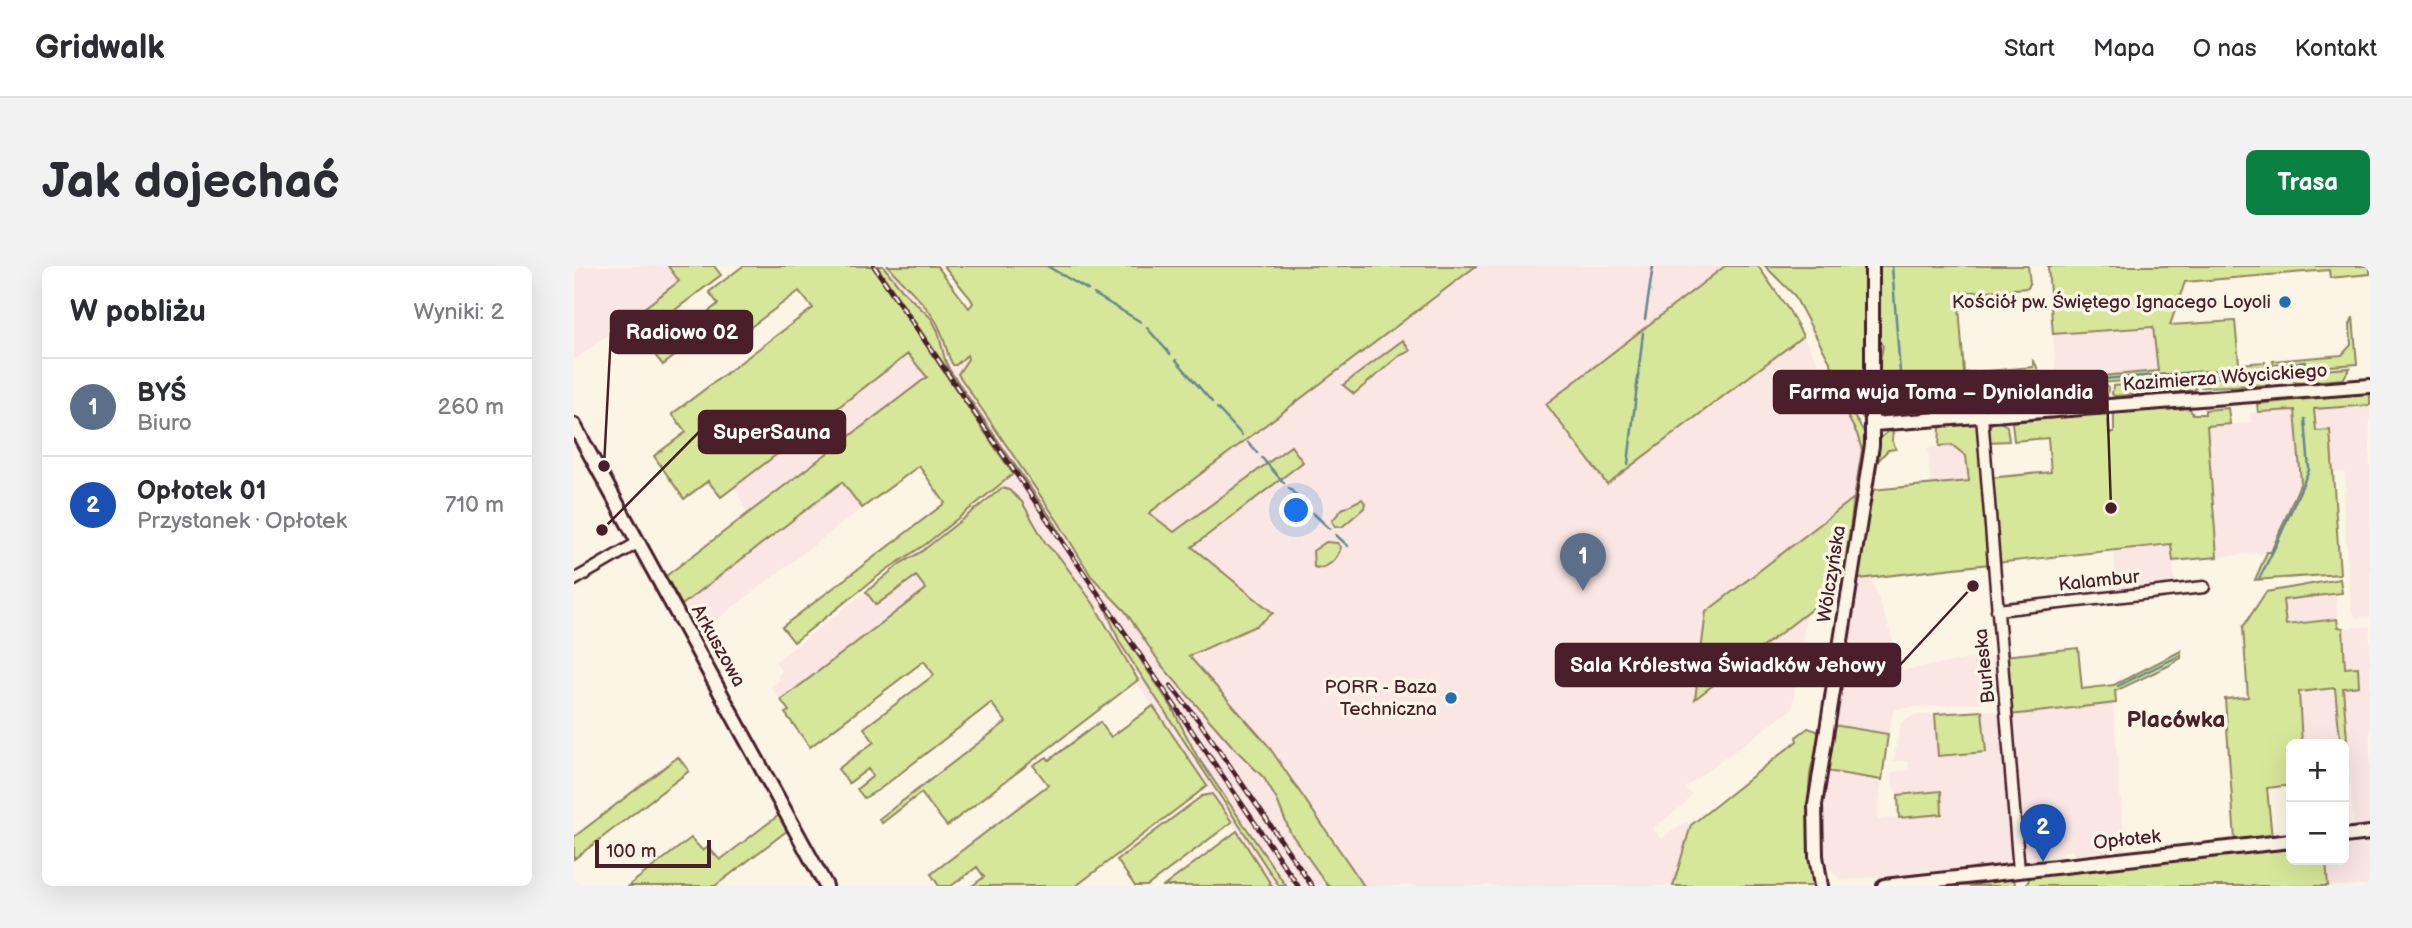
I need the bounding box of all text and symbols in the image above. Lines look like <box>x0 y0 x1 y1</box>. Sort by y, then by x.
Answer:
text: Gridwalk <box>35 28 165 68</box>
text: Start <box>2004 34 2055 63</box>
text: Mapa <box>2093 34 2155 63</box>
text: O nas <box>2193 34 2257 63</box>
text: Kontakt <box>2295 34 2377 63</box>
button: Trasa <box>2246 150 2370 215</box>
text: Jak dojechać <box>42 153 340 212</box>
place label: Kościół pw. Świętego Ignacego Loyoli <box>1952 290 2271 314</box>
text: W pobliżu <box>70 294 206 330</box>
marker: Kościół pw. Świętego Ignacego Loyoli <box>2277 294 2293 310</box>
text: Wyniki: 2 <box>413 298 504 326</box>
callout: Radiowo 02 <box>611 311 752 353</box>
text: Radiowo 02 <box>626 320 739 345</box>
street label: Kazimierza Wóycickiego <box>2122 359 2328 397</box>
callout: Farma wuja Toma – Dyniolandia <box>1774 371 2107 413</box>
text: BYŚ <box>137 378 186 409</box>
text: Farma wuja Toma – Dyniolandia <box>1788 380 2094 405</box>
text: 1 <box>88 393 98 421</box>
text: 260 m <box>438 393 504 421</box>
text: Biuro <box>137 409 192 437</box>
callout: SuperSauna <box>699 411 845 453</box>
text: SuperSauna <box>713 420 831 445</box>
text: Opłotek 01 <box>137 476 267 507</box>
text: 2 <box>86 491 100 519</box>
text: 710 m <box>445 491 504 519</box>
your location <box>1279 493 1313 527</box>
text: Przystanek · Opłotek <box>137 507 347 535</box>
street label: Wólczyńska <box>1813 524 1851 624</box>
pin: 1 <box>1560 533 1606 591</box>
street label: Kalambur <box>2057 565 2142 597</box>
street label: Arkuszowa <box>686 601 750 691</box>
street label: Burleska <box>1970 628 2000 704</box>
callout: Sala Królestwa Świadków Jehowy <box>1556 644 1900 686</box>
text: Sala Królestwa Świadków Jehowy <box>1570 651 1886 678</box>
place label: PORR - Baza Techniczna <box>1324 676 1437 721</box>
marker: PORR - Baza Techniczna <box>1443 690 1459 706</box>
district label: Placówka <box>2127 706 2225 734</box>
map controls <box>2286 739 2349 865</box>
button: + <box>2286 739 2349 802</box>
button: − <box>2286 802 2349 865</box>
pin: 2 <box>2020 804 2066 862</box>
street label: Opłotek <box>2092 825 2163 855</box>
scale bar <box>595 837 710 869</box>
text: 100 m <box>606 840 657 863</box>

